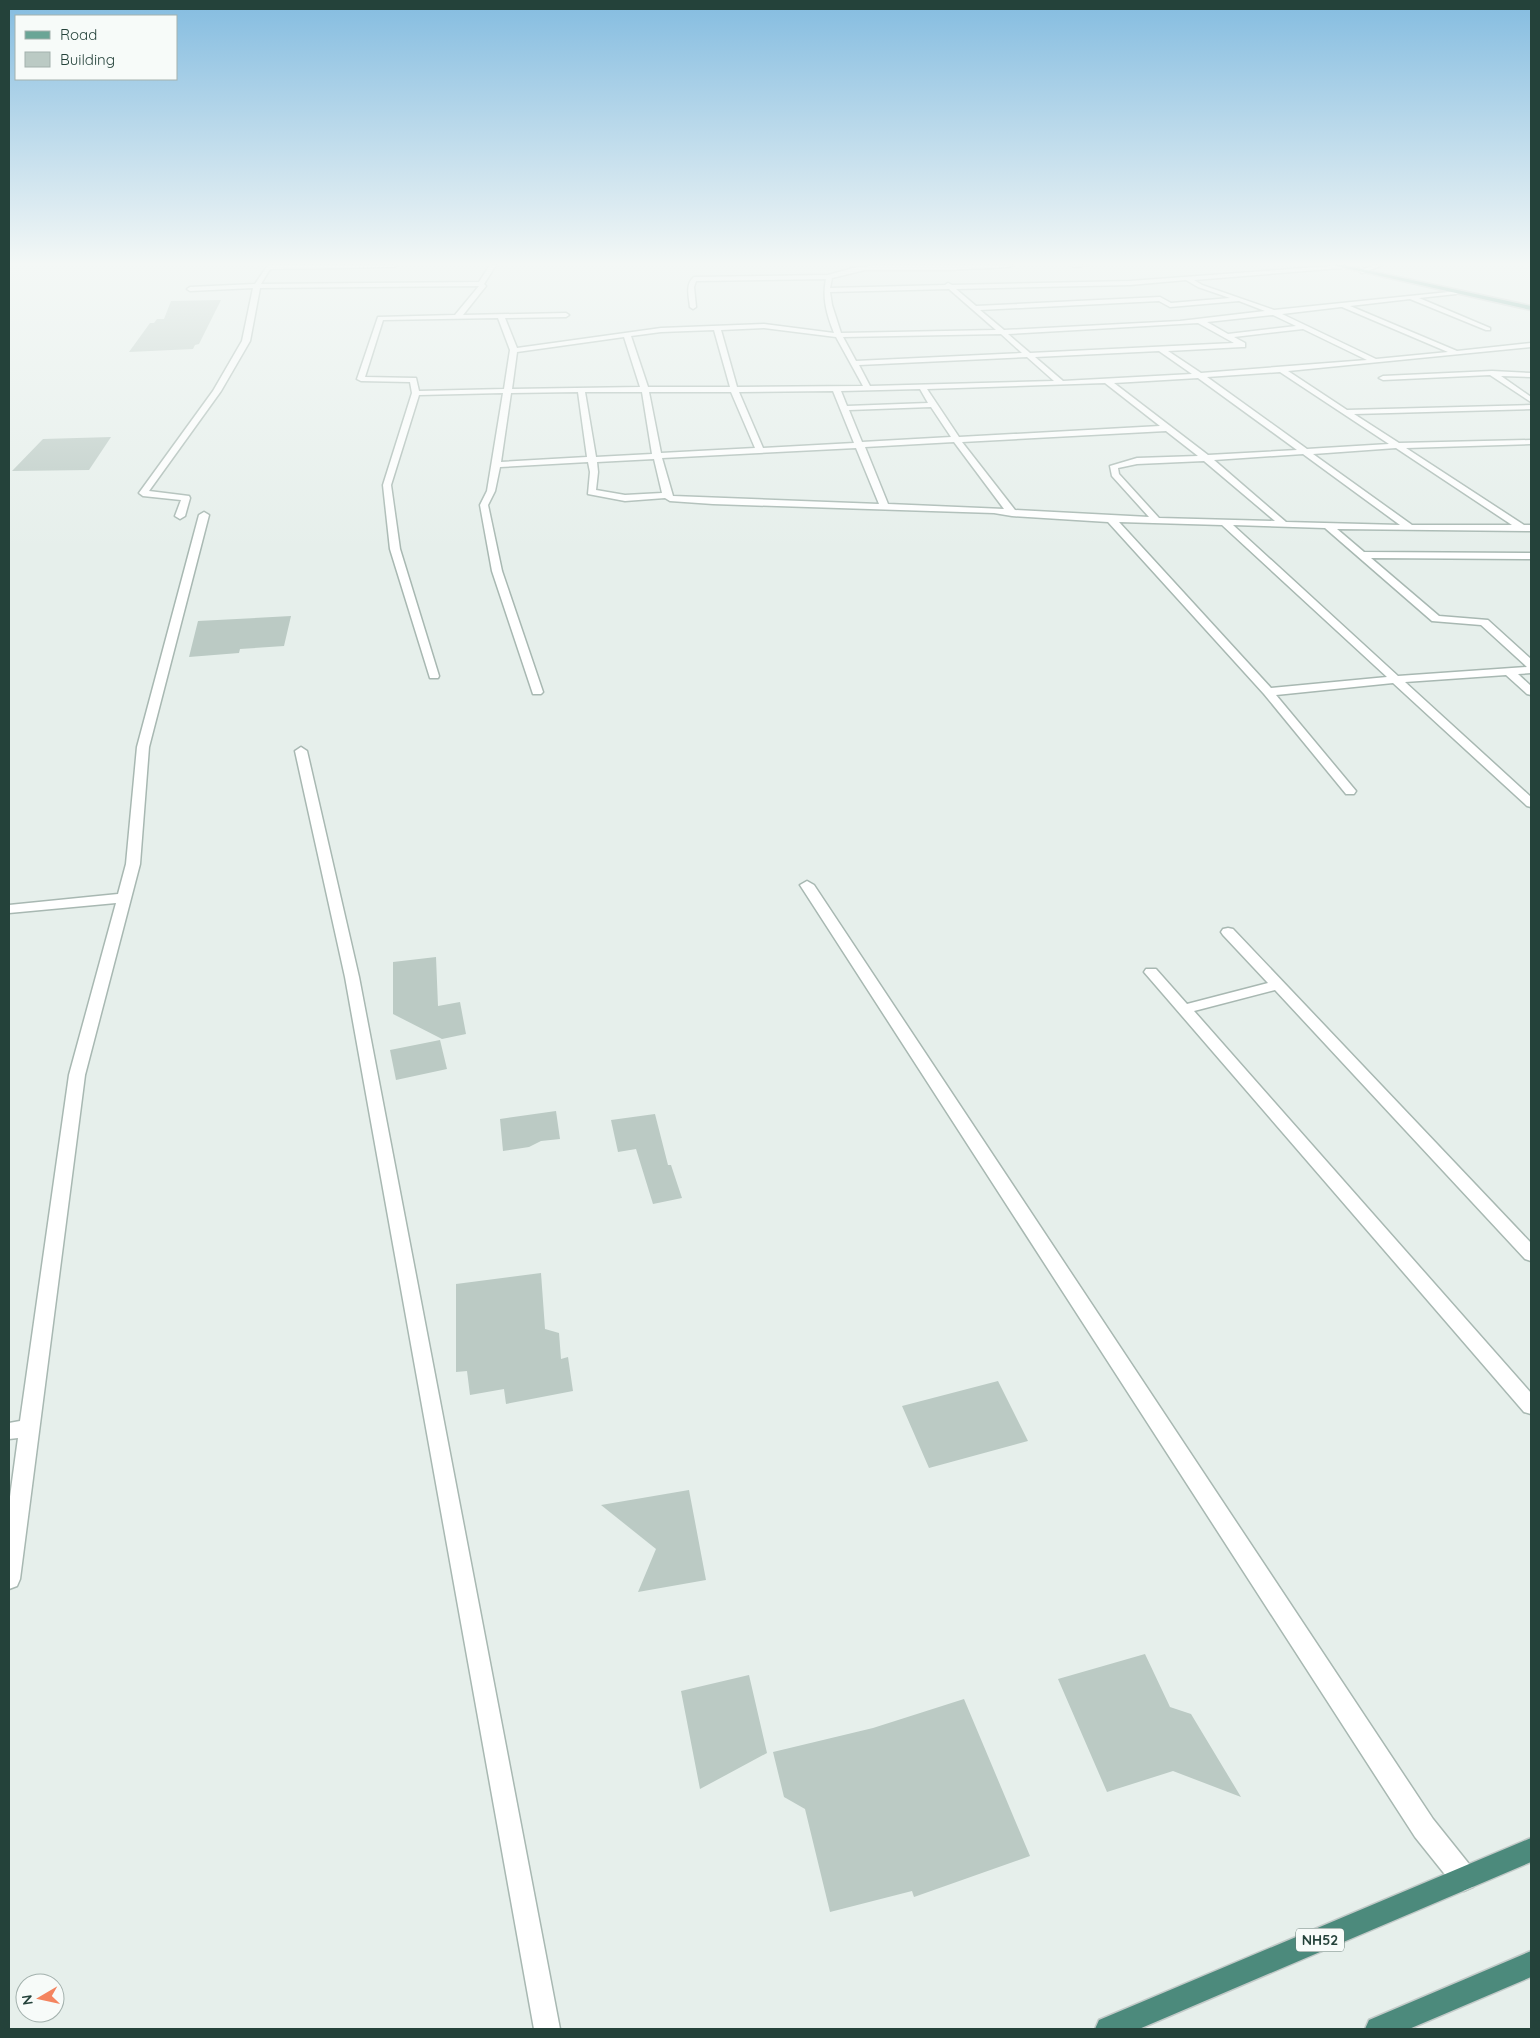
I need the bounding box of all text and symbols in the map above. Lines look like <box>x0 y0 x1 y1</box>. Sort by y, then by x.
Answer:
legend <box>15 15 178 80</box>
text: Road <box>60 25 97 44</box>
text: Building <box>60 50 115 69</box>
road number: NH52 <box>1296 1928 1344 1952</box>
north arrow <box>15 1973 65 2023</box>
text: N <box>17 1994 37 2007</box>

